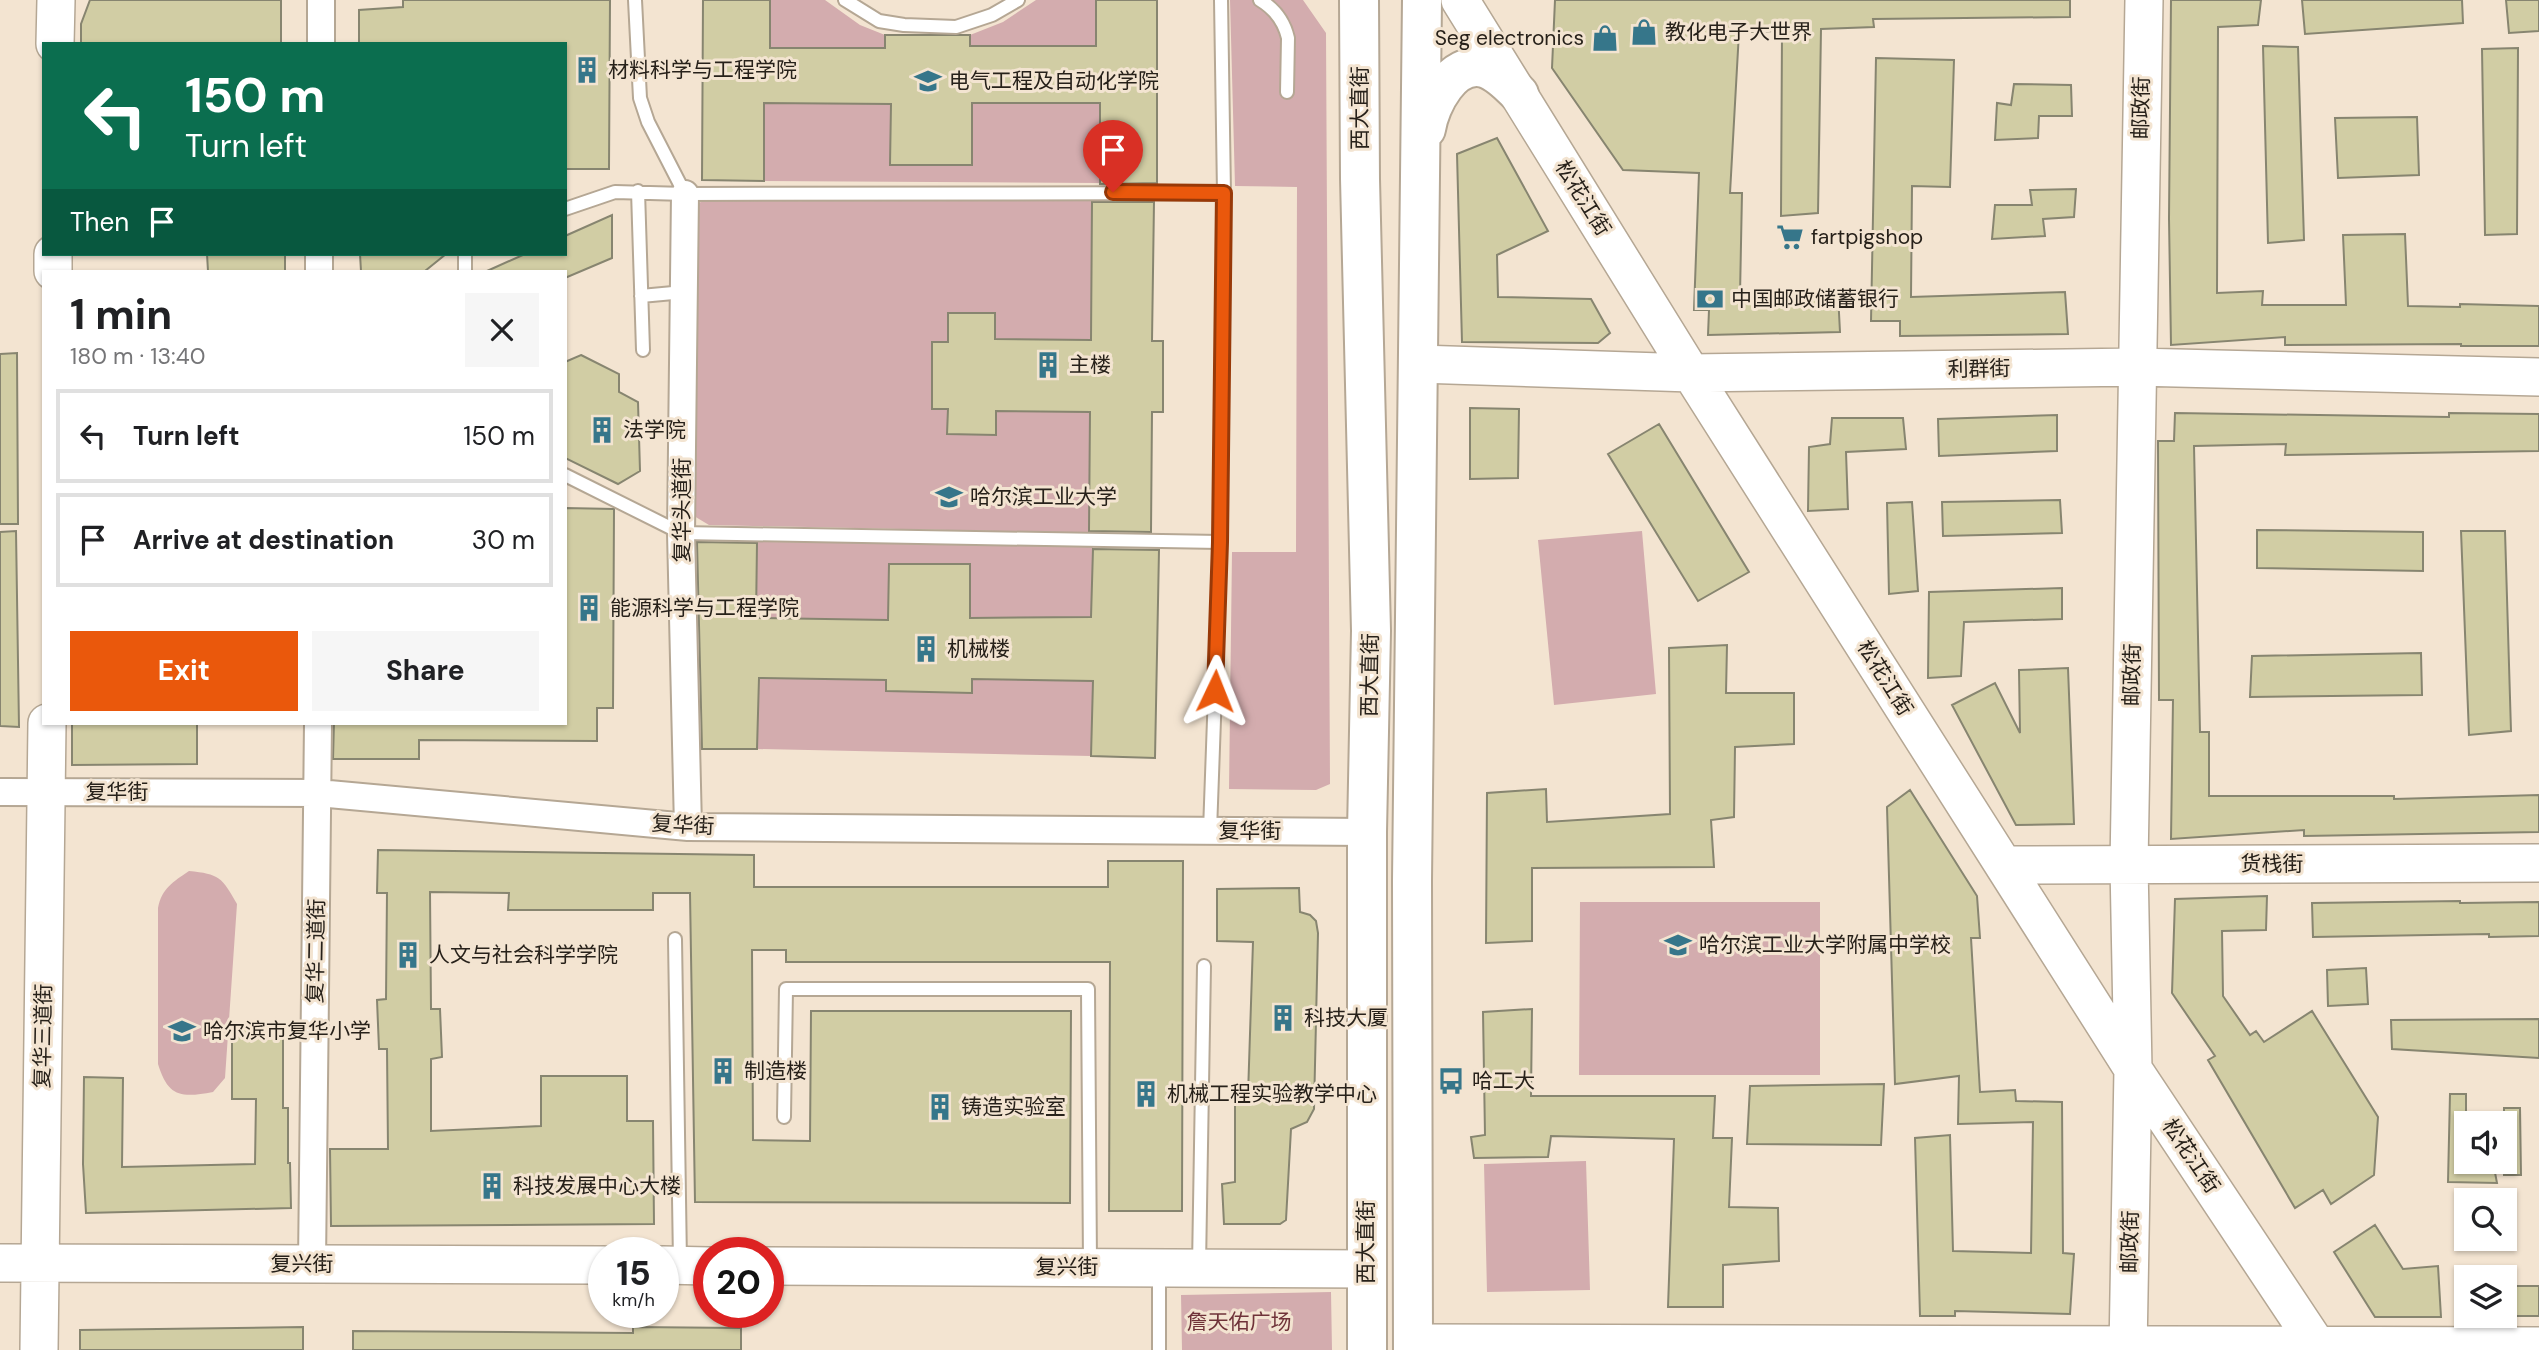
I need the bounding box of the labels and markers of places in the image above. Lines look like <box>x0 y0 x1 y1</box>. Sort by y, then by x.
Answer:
shop icon: 教化电子大世界 <box>1629 17 1659 47</box>
place label: 教化电子大世界 <box>1665 18 1812 46</box>
shop icon: Seg electronics <box>1590 23 1620 53</box>
place label: Seg electronics <box>1435 24 1584 52</box>
building icon: 材料科学与工程学院 <box>572 55 602 85</box>
place label: 材料科学与工程学院 <box>608 56 797 84</box>
school or university icon: 电气工程及自动化学院 <box>913 66 943 96</box>
place label: 电气工程及自动化学院 <box>949 67 1159 95</box>
pin <box>1083 120 1143 192</box>
supermarket icon: fartpigshop <box>1775 222 1805 252</box>
place label: fartpigshop <box>1811 223 1923 251</box>
bank icon: 中国邮政储蓄银行 <box>1695 284 1725 314</box>
place label: 中国邮政储蓄银行 <box>1731 285 1899 313</box>
building icon: 主楼 <box>1033 350 1063 380</box>
place label: 主楼 <box>1069 351 1111 379</box>
building icon: 法学院 <box>587 415 617 445</box>
place label: 法学院 <box>623 416 686 444</box>
school or university icon: 哈尔滨工业大学 <box>934 482 964 512</box>
place label: 哈尔滨工业大学 <box>970 483 1117 511</box>
building icon: 能源科学与工程学院 <box>574 593 604 623</box>
place label: 能源科学与工程学院 <box>610 594 799 622</box>
building icon: 机械楼 <box>911 634 941 664</box>
place label: 机械楼 <box>947 635 1010 663</box>
school or university icon: 哈尔滨工业大学附属中学校 <box>1663 930 1693 960</box>
place label: 哈尔滨工业大学附属中学校 <box>1699 931 1951 959</box>
building icon: 人文与社会科学学院 <box>393 940 423 970</box>
place label: 人文与社会科学学院 <box>429 941 618 969</box>
building icon: 科技大厦 <box>1268 1003 1298 1033</box>
place label: 科技大厦 <box>1304 1004 1388 1032</box>
school or university icon: 哈尔滨市复华小学 <box>167 1016 197 1046</box>
place label: 哈尔滨市复华小学 <box>203 1017 371 1045</box>
building icon: 制造楼 <box>708 1056 738 1086</box>
place label: 制造楼 <box>744 1057 807 1085</box>
bus stop icon: 哈工大 <box>1436 1066 1466 1096</box>
place label: 哈工大 <box>1472 1067 1535 1095</box>
building icon: 机械工程实验教学中心 <box>1131 1079 1161 1109</box>
place label: 机械工程实验教学中心 <box>1167 1080 1377 1108</box>
building icon: 铸造实验室 <box>925 1092 955 1122</box>
place label: 铸造实验室 <box>961 1093 1066 1121</box>
building icon: 科技发展中心大楼 <box>477 1171 507 1201</box>
place label: 科技发展中心大楼 <box>513 1172 681 1200</box>

